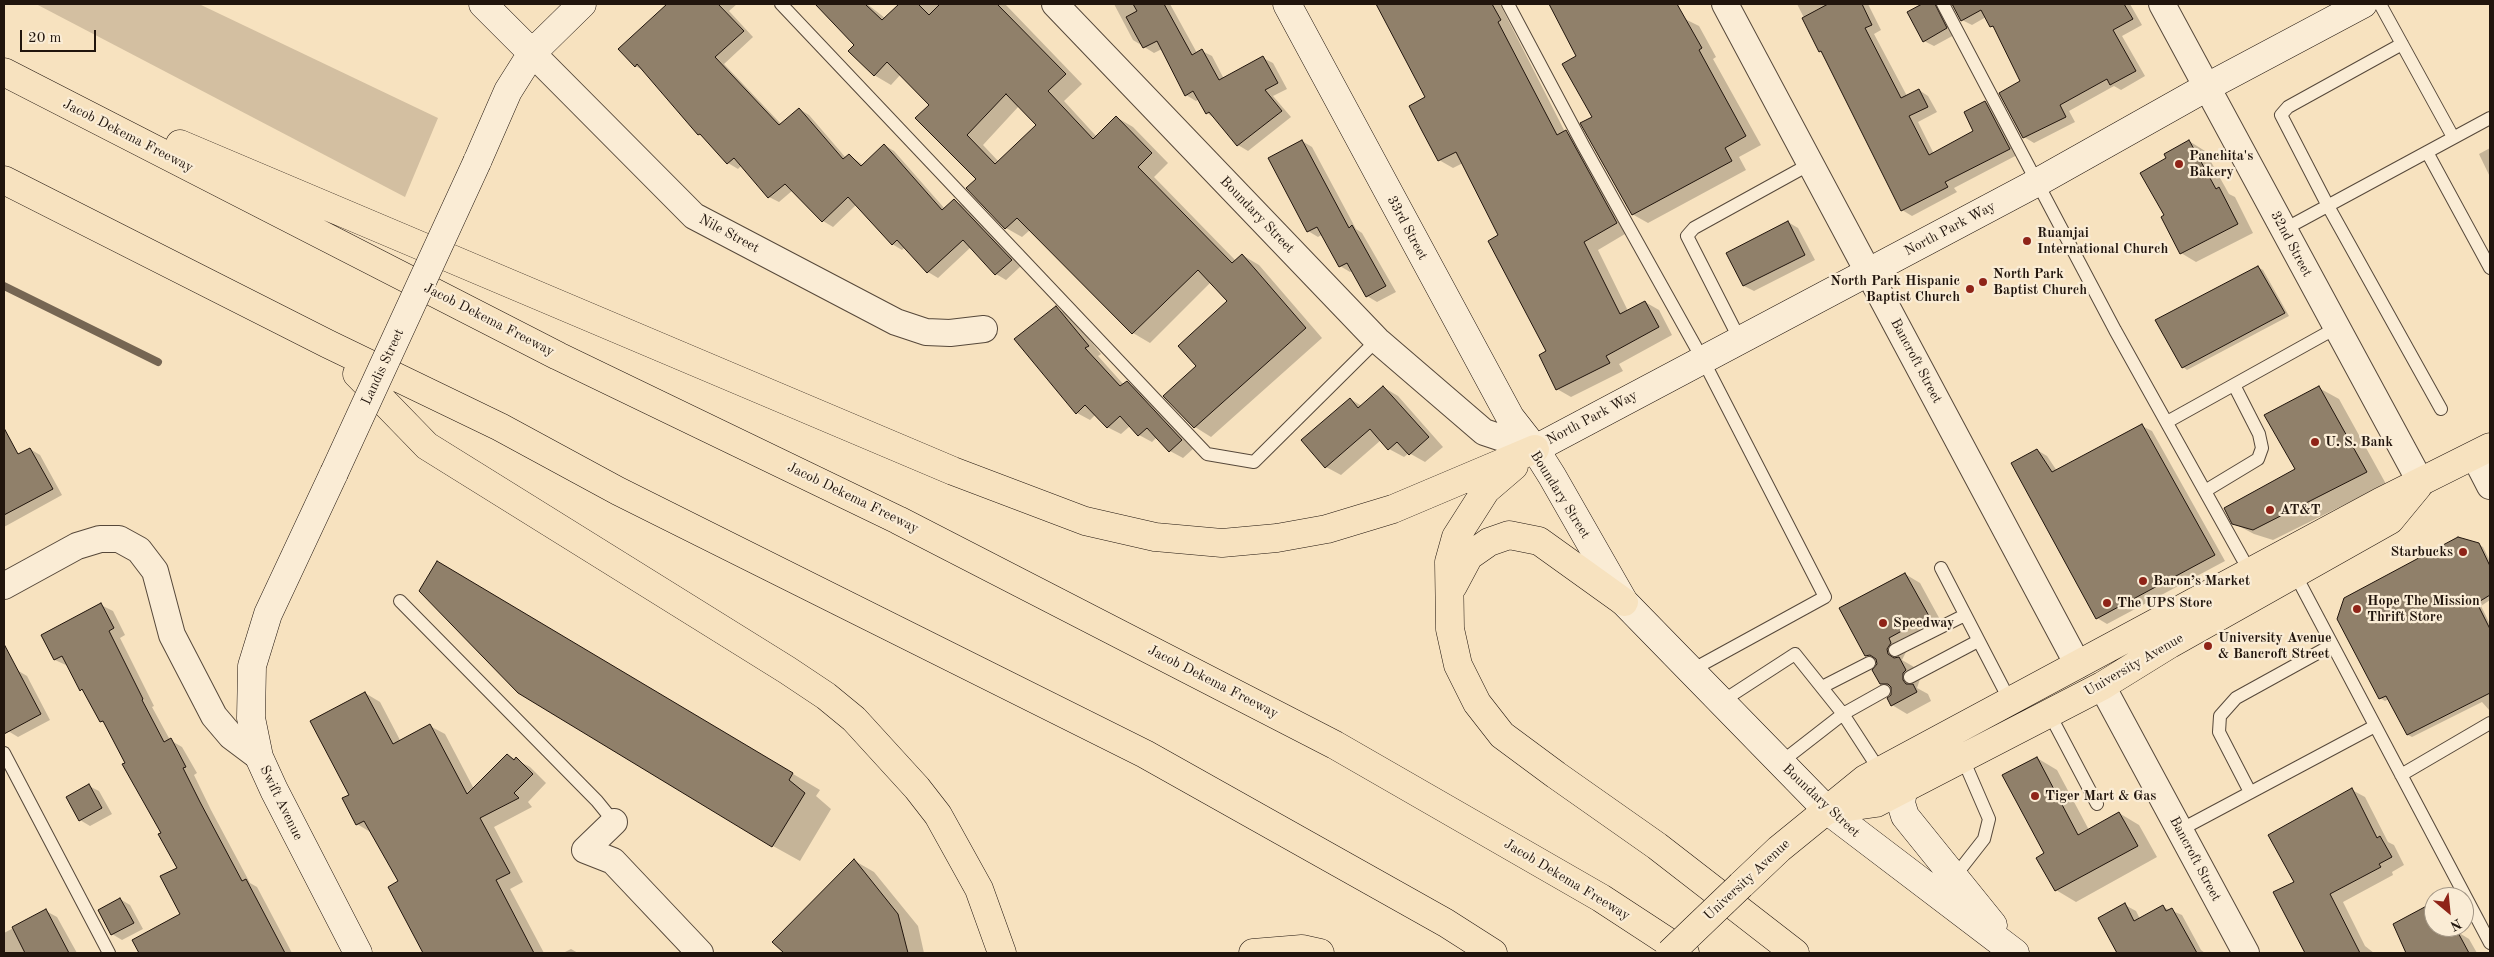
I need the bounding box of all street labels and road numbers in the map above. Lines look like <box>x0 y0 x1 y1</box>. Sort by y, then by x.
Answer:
street label: Jacob Dekema Freeway <box>60 96 196 176</box>
street label: Boundary Street <box>1216 173 1298 257</box>
street label: 33rd Street <box>1383 193 1431 263</box>
street label: North Park Way <box>1902 198 1998 260</box>
street label: 32nd Street <box>2267 208 2315 280</box>
street label: Nile Street <box>696 211 762 257</box>
street label: Jacob Dekema Freeway <box>421 280 557 360</box>
street label: Bancroft Street <box>1887 316 1945 406</box>
street label: Landis Street <box>358 326 408 408</box>
street label: North Park Way <box>1544 387 1640 449</box>
street label: Boundary Street <box>1526 448 1594 542</box>
street label: Jacob Dekema Freeway <box>784 459 922 537</box>
street label: University Avenue <box>2081 630 2187 700</box>
street label: Jacob Dekema Freeway <box>1145 642 1281 722</box>
street label: Boundary Street <box>1779 761 1863 841</box>
street label: Swift Avenue <box>256 763 306 843</box>
street label: Bancroft Street <box>2166 814 2224 904</box>
street label: Jacob Dekema Freeway <box>1501 836 1633 924</box>
street label: University Avenue <box>1700 836 1794 924</box>

